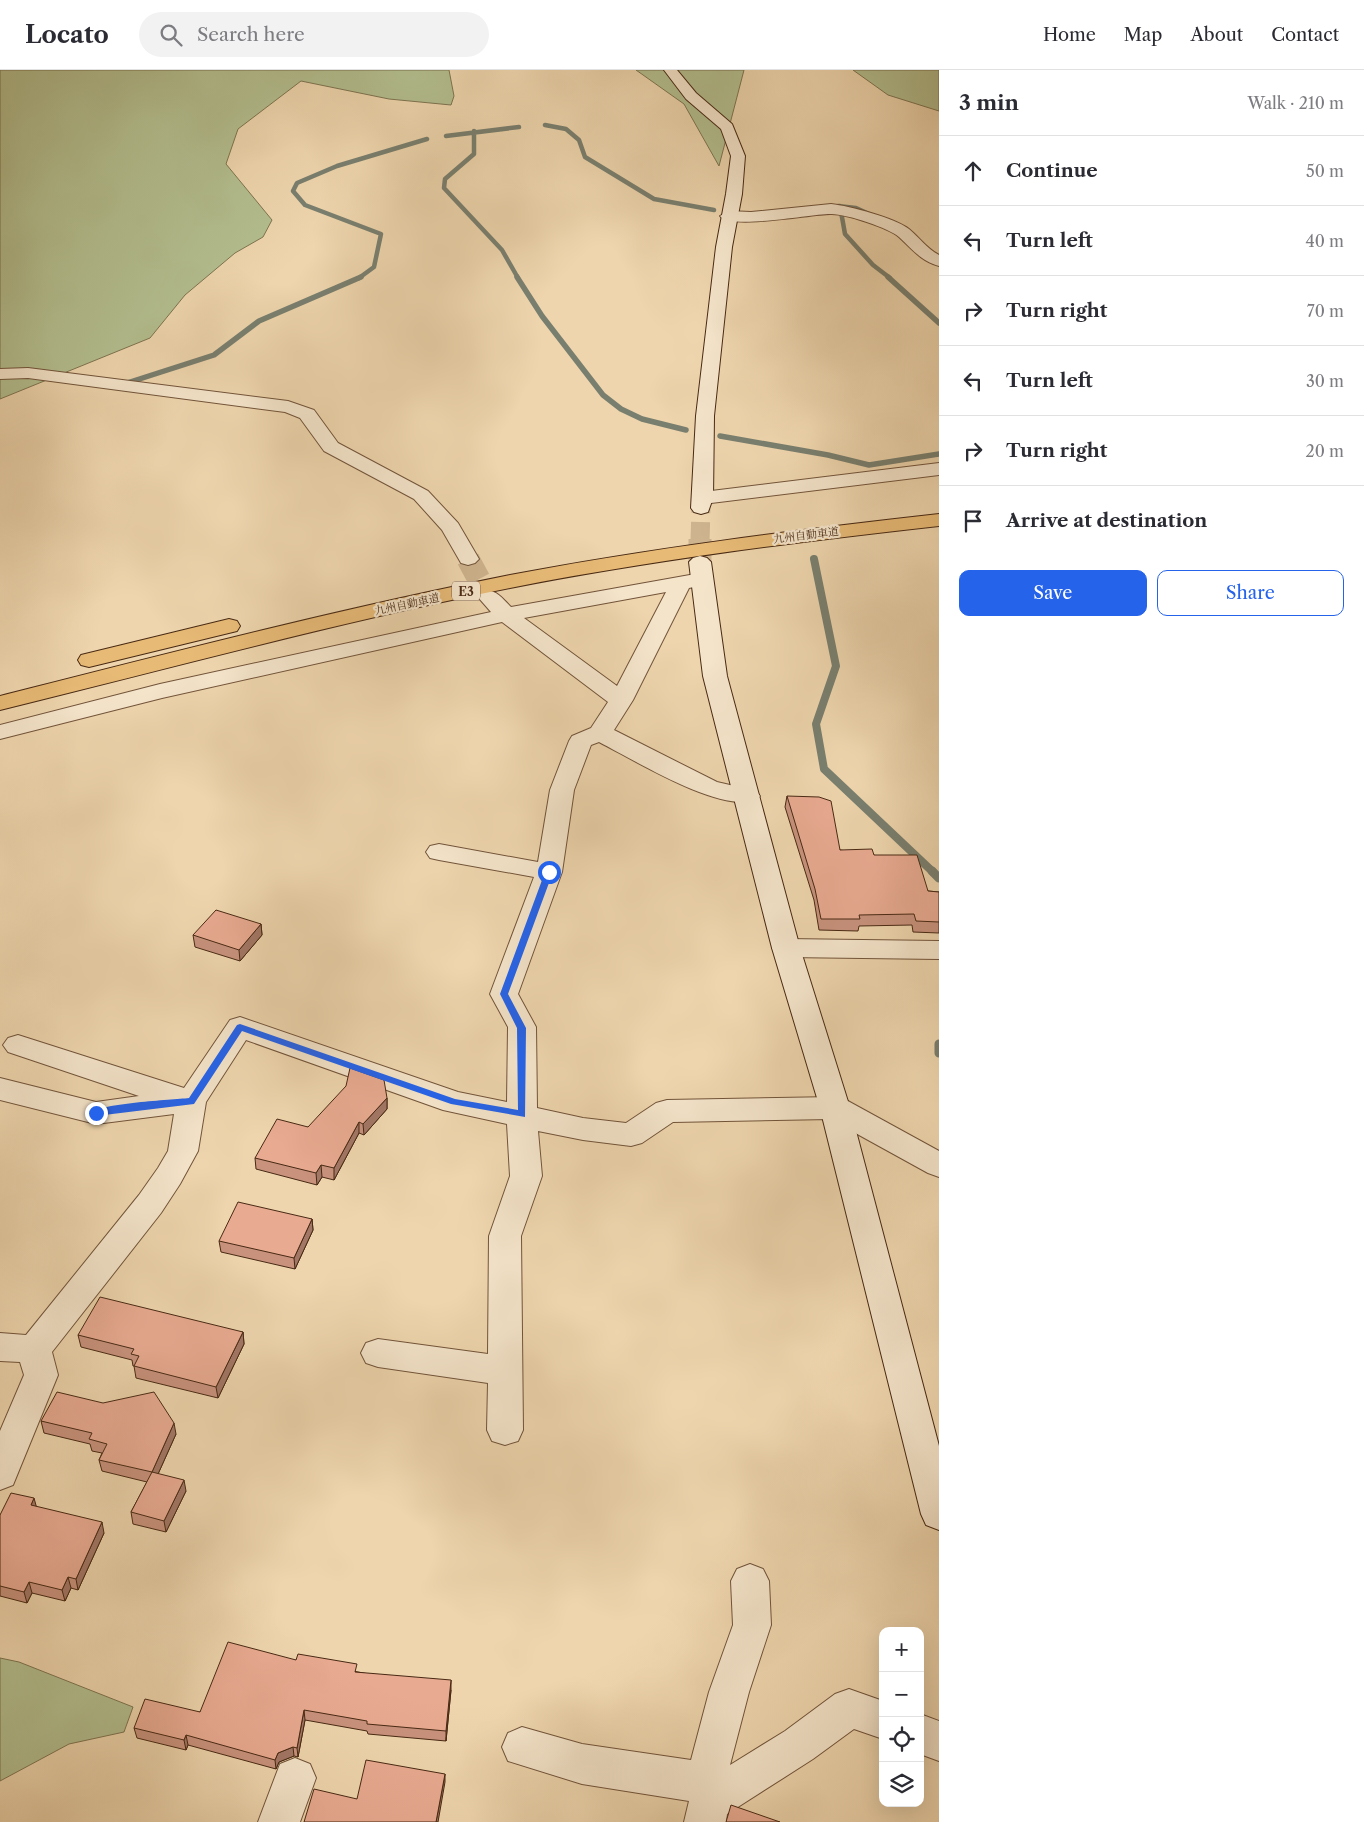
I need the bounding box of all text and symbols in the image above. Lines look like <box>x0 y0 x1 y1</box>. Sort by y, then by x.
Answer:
search box <box>139 12 489 57</box>
text: Locato <box>25 20 109 49</box>
icon: search <box>157 21 185 49</box>
text: Search here <box>197 23 305 46</box>
text: Home <box>1043 24 1096 46</box>
text: Map <box>1124 24 1162 46</box>
text: About <box>1190 24 1243 46</box>
text: Contact <box>1271 24 1339 46</box>
text: 3 min <box>959 90 1019 115</box>
text: Walk · 210 m <box>1248 93 1344 113</box>
icon: ahead <box>959 157 987 185</box>
text: Continue <box>1006 159 1098 182</box>
text: 50 m <box>1306 161 1344 181</box>
icon: left <box>959 227 987 255</box>
text: Turn left <box>1006 229 1093 252</box>
text: 40 m <box>1305 231 1344 251</box>
icon: right <box>959 297 987 325</box>
text: Turn right <box>1006 299 1107 322</box>
text: 70 m <box>1307 301 1344 321</box>
icon: left <box>959 367 987 395</box>
text: Turn left <box>1006 369 1093 392</box>
text: 30 m <box>1306 371 1344 391</box>
icon: right <box>959 437 987 465</box>
text: Turn right <box>1006 439 1107 462</box>
text: 20 m <box>1305 441 1344 461</box>
icon: arrive <box>959 507 987 535</box>
text: Arrive at destination <box>1006 509 1207 532</box>
street label: 九州自動車道 <box>772 524 840 546</box>
button: Save <box>959 570 1147 616</box>
button: Share <box>1157 570 1344 616</box>
road number: E3 <box>452 582 480 600</box>
street label: 九州自動車道 <box>373 590 441 618</box>
route start <box>538 861 561 884</box>
route end <box>85 1102 108 1125</box>
map controls <box>879 1627 924 1807</box>
button: + <box>879 1627 924 1672</box>
button: − <box>879 1672 924 1717</box>
button: locate <box>879 1717 924 1762</box>
button: layers <box>879 1762 924 1807</box>

